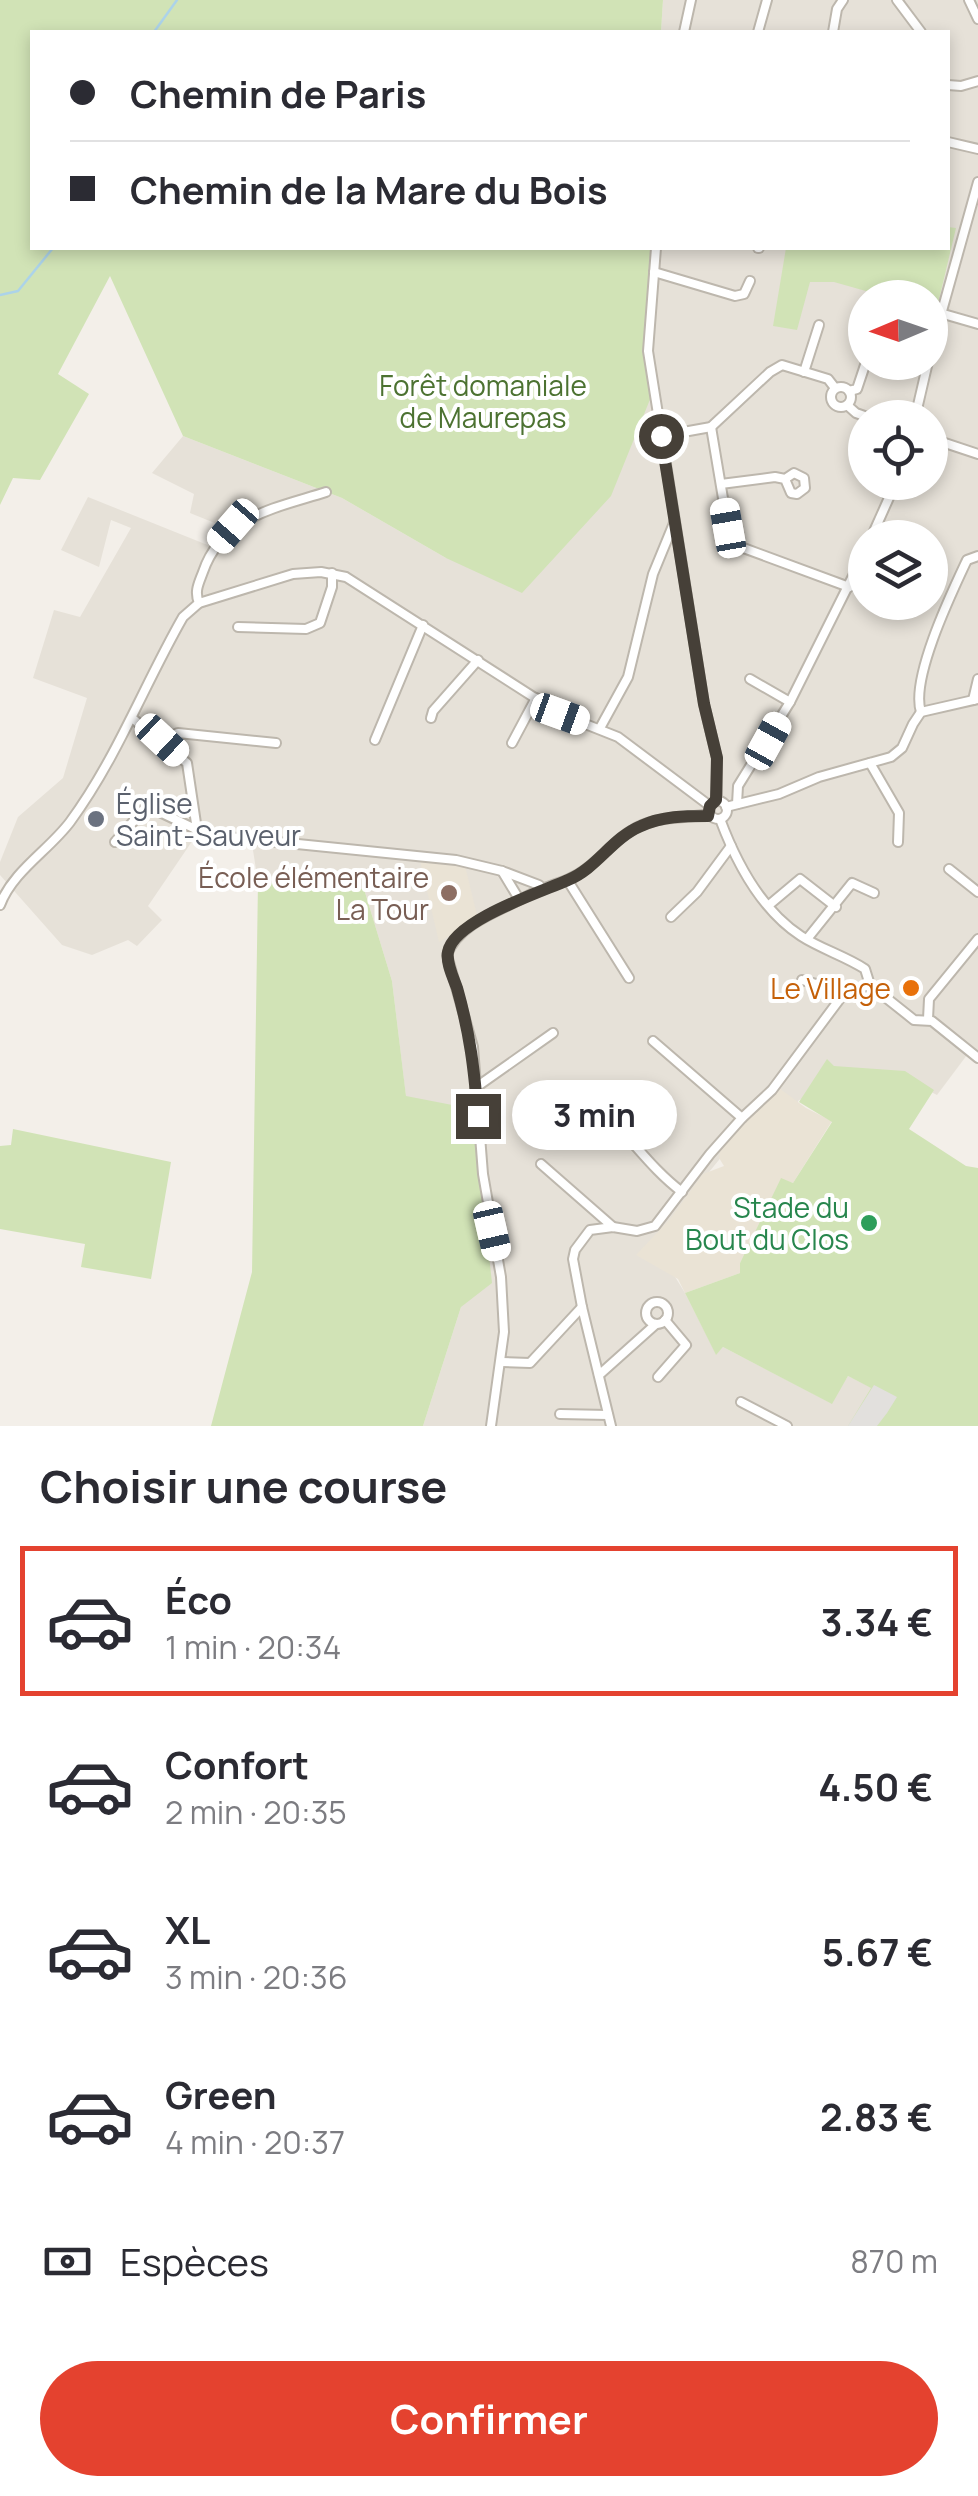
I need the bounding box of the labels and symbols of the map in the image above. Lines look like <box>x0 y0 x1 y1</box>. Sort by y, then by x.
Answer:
north arrow <box>848 280 948 380</box>
park label: Forêt domaniale de Maurepas <box>379 366 587 436</box>
route start <box>639 414 684 459</box>
car <box>202 494 264 558</box>
car <box>708 496 748 560</box>
car <box>527 690 593 738</box>
car <box>740 707 796 775</box>
car <box>130 709 194 771</box>
place label: Église Saint-Sauveur <box>116 784 301 854</box>
marker: Église Saint-Sauveur <box>85 808 107 830</box>
place label: École élémentaire La Tour <box>198 858 429 928</box>
marker: École élémentaire La Tour <box>438 882 460 904</box>
place label: Le Village <box>770 969 891 1007</box>
marker: Le Village <box>900 977 922 999</box>
callout: 3 min <box>513 1081 678 1151</box>
route end <box>456 1094 501 1139</box>
place label: Stade du Bout du Clos <box>685 1188 849 1258</box>
car <box>471 1198 513 1264</box>
marker: Stade du Bout du Clos <box>858 1212 880 1234</box>

